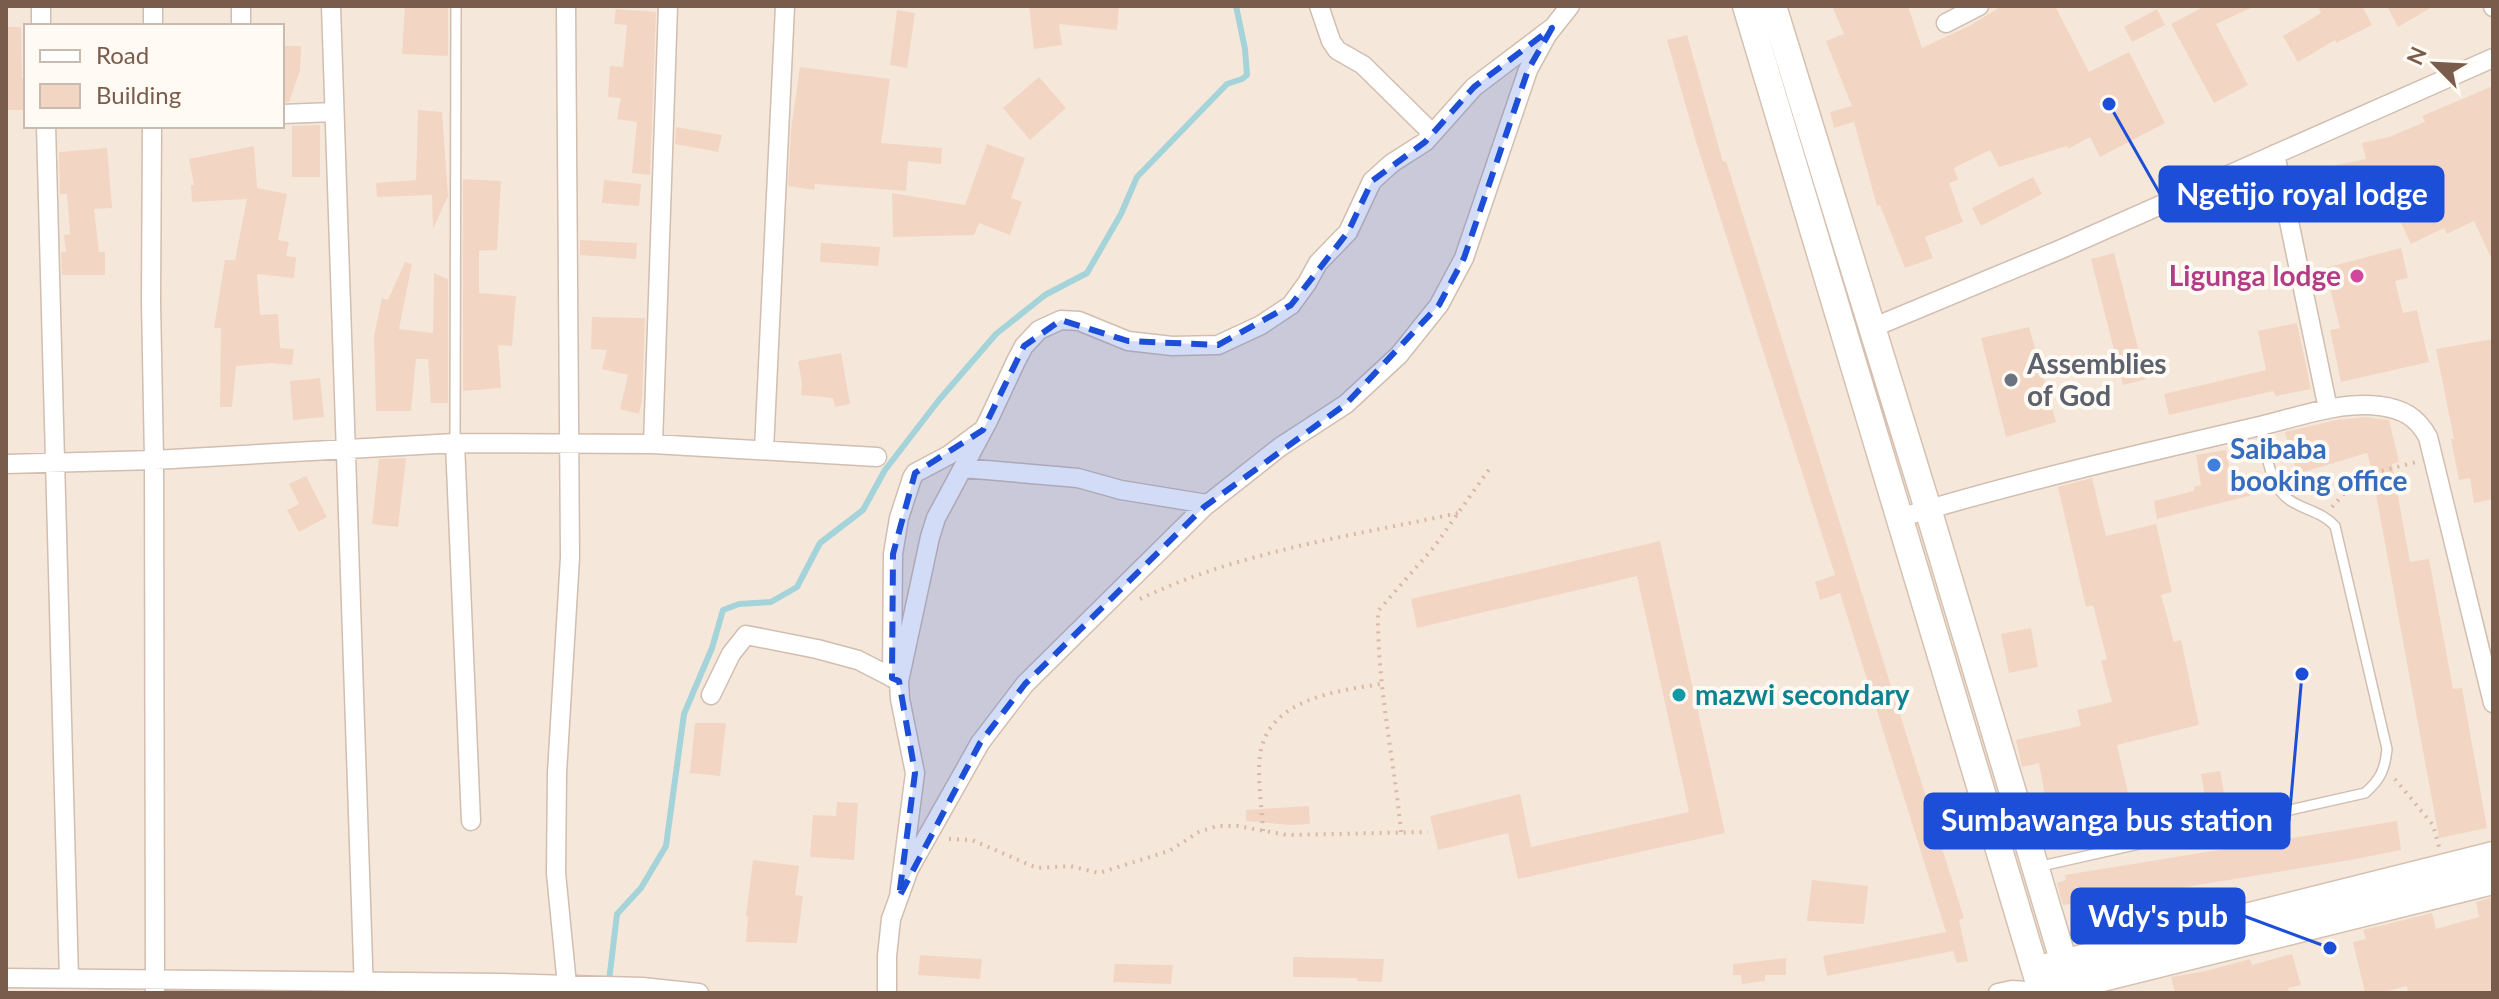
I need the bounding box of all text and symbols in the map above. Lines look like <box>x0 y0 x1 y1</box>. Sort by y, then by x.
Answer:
legend <box>24 24 284 128</box>
north arrow <box>2395 24 2475 104</box>
text: Road <box>96 40 149 69</box>
text: N <box>2400 42 2432 69</box>
text: Building <box>96 80 181 109</box>
callout: Ngetijo royal lodge <box>2160 167 2443 221</box>
text: Ngetijo royal lodge <box>2176 175 2428 211</box>
place label: Ligunga lodge <box>2169 258 2341 292</box>
marker: Ligunga lodge <box>2348 267 2366 285</box>
place label: Assemblies of God <box>2026 346 2167 412</box>
marker: Assemblies of God <box>2002 371 2020 389</box>
place label: Saibaba booking office <box>2230 431 2407 497</box>
marker: Saibaba booking office <box>2205 456 2223 474</box>
place label: mazwi secondary <box>1695 677 1910 711</box>
marker: mazwi secondary <box>1670 686 1688 704</box>
callout: Sumbawanga bus station <box>1925 794 2289 848</box>
text: Sumbawanga bus station <box>1941 801 2273 837</box>
callout: Wdy's pub <box>2072 889 2244 943</box>
text: Wdy's pub <box>2088 897 2228 933</box>

